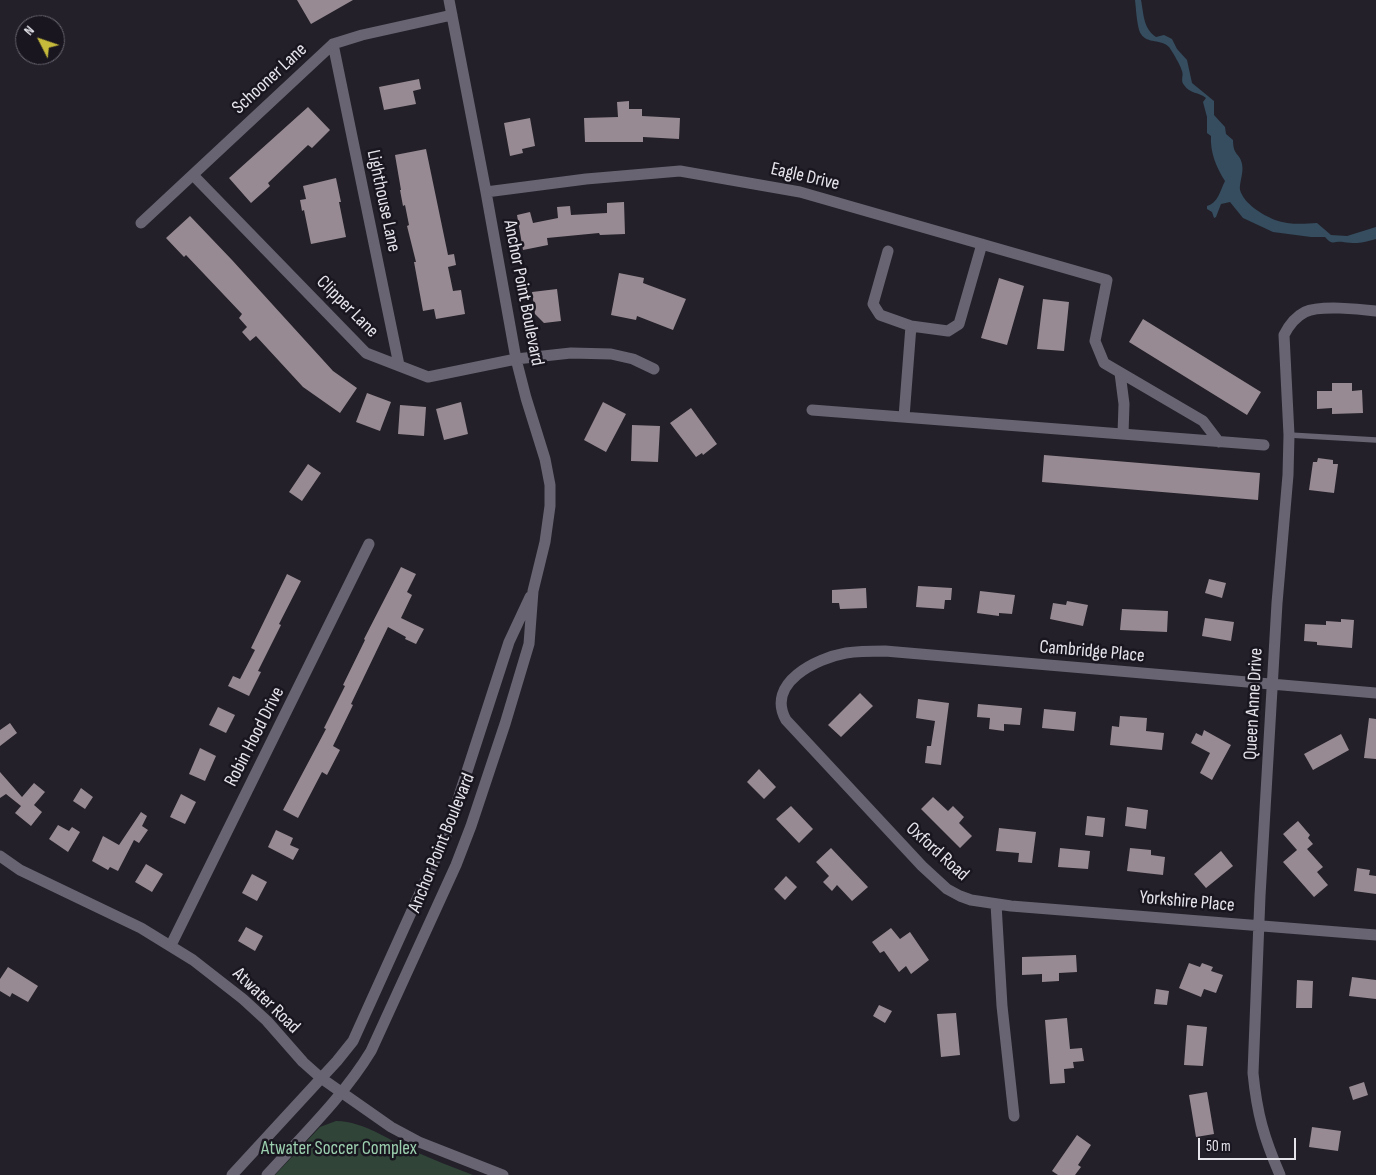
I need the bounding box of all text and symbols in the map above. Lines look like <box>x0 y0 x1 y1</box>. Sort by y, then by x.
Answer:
north arrow <box>15 15 65 65</box>
text: N <box>20 22 38 39</box>
street label: Schooner Lane <box>228 39 312 119</box>
street label: Lighthouse Lane <box>361 148 405 254</box>
street label: Eagle Drive <box>768 158 842 196</box>
street label: Anchor Point Boulevard <box>498 218 548 368</box>
street label: Clipper Lane <box>311 271 383 343</box>
street label: Cambridge Place <box>1039 636 1145 668</box>
street label: Queen Anne Drive <box>1240 647 1268 761</box>
street label: Robin Hood Drive <box>220 683 290 791</box>
street label: Anchor Point Boulevard <box>404 770 480 916</box>
street label: Oxford Road <box>901 818 973 886</box>
street label: Yorkshire Place <box>1138 886 1236 918</box>
street label: Atwater Road <box>227 963 305 1039</box>
scale bar <box>1201 1128 1298 1160</box>
text: 50 m <box>1206 1137 1231 1156</box>
park label: Atwater Soccer Complex <box>261 1138 417 1160</box>

